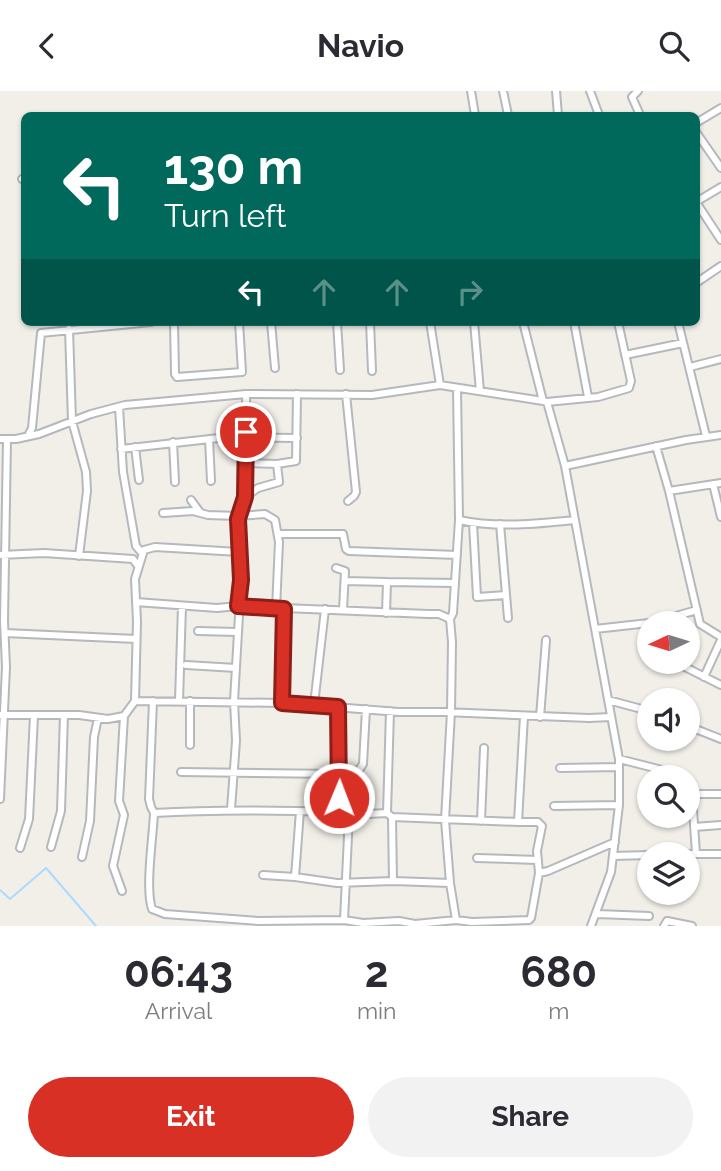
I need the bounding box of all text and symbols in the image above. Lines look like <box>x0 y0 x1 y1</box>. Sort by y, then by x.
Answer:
icon: back <box>28 27 66 65</box>
text: Navio <box>317 27 404 64</box>
icon: search <box>655 27 693 65</box>
text: 130 m <box>164 138 303 195</box>
icon: left <box>49 140 140 231</box>
text: Turn left <box>164 197 286 234</box>
icon: left <box>232 273 270 311</box>
icon: ahead <box>305 273 343 311</box>
icon: ahead <box>378 273 416 311</box>
icon: right <box>451 273 489 311</box>
pin <box>216 402 276 462</box>
icon: arrive <box>227 413 265 451</box>
north arrow <box>637 611 700 674</box>
map controls <box>637 611 700 905</box>
button: sound <box>637 688 700 751</box>
position arrow <box>302 761 376 835</box>
button: search <box>637 765 700 828</box>
button: layers <box>637 842 700 905</box>
text: 06:43 <box>124 948 233 997</box>
text: 2 <box>365 948 389 997</box>
text: 680 <box>520 948 597 997</box>
text: Arrival <box>145 997 212 1024</box>
text: min <box>357 997 396 1024</box>
text: m <box>548 997 569 1024</box>
button: Exit <box>28 1077 354 1157</box>
button: Share <box>368 1077 693 1157</box>

